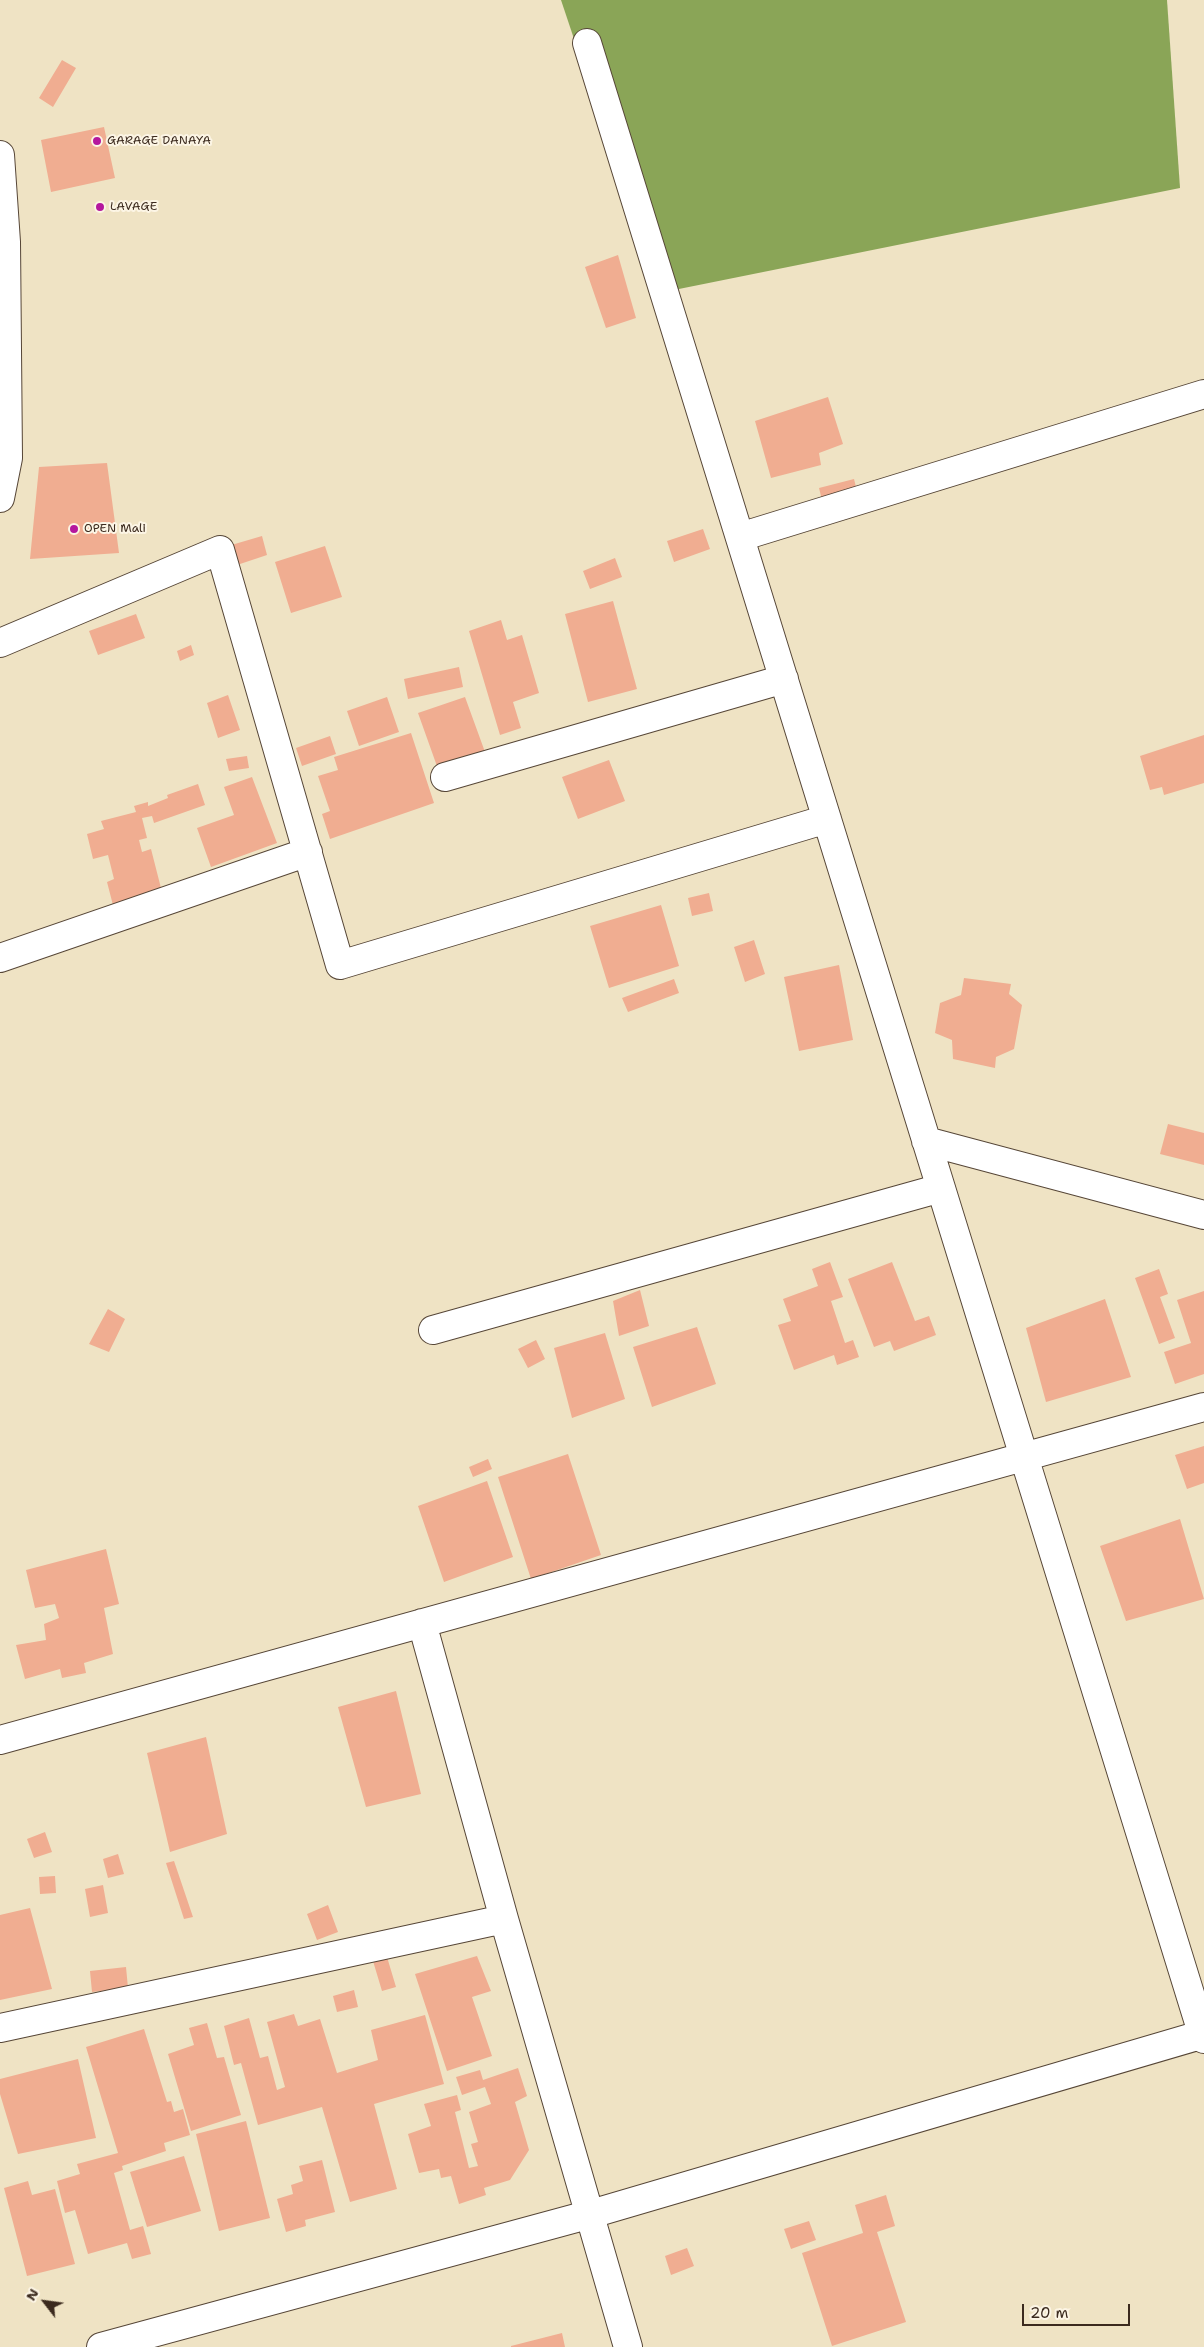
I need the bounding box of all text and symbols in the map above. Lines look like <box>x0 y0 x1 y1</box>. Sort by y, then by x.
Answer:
place label: GARAGE DANAYA <box>107 134 211 148</box>
marker: GARAGE DANAYA <box>91 135 103 147</box>
place label: LAVAGE <box>110 200 157 214</box>
marker: LAVAGE <box>94 201 106 213</box>
place label: OPEN Mali <box>84 522 146 536</box>
marker: OPEN Mali <box>68 523 80 535</box>
north arrow <box>20 2277 70 2327</box>
text: N <box>21 2285 43 2304</box>
scale bar <box>1024 2294 1132 2326</box>
text: 20 m <box>1030 2303 1069 2323</box>

